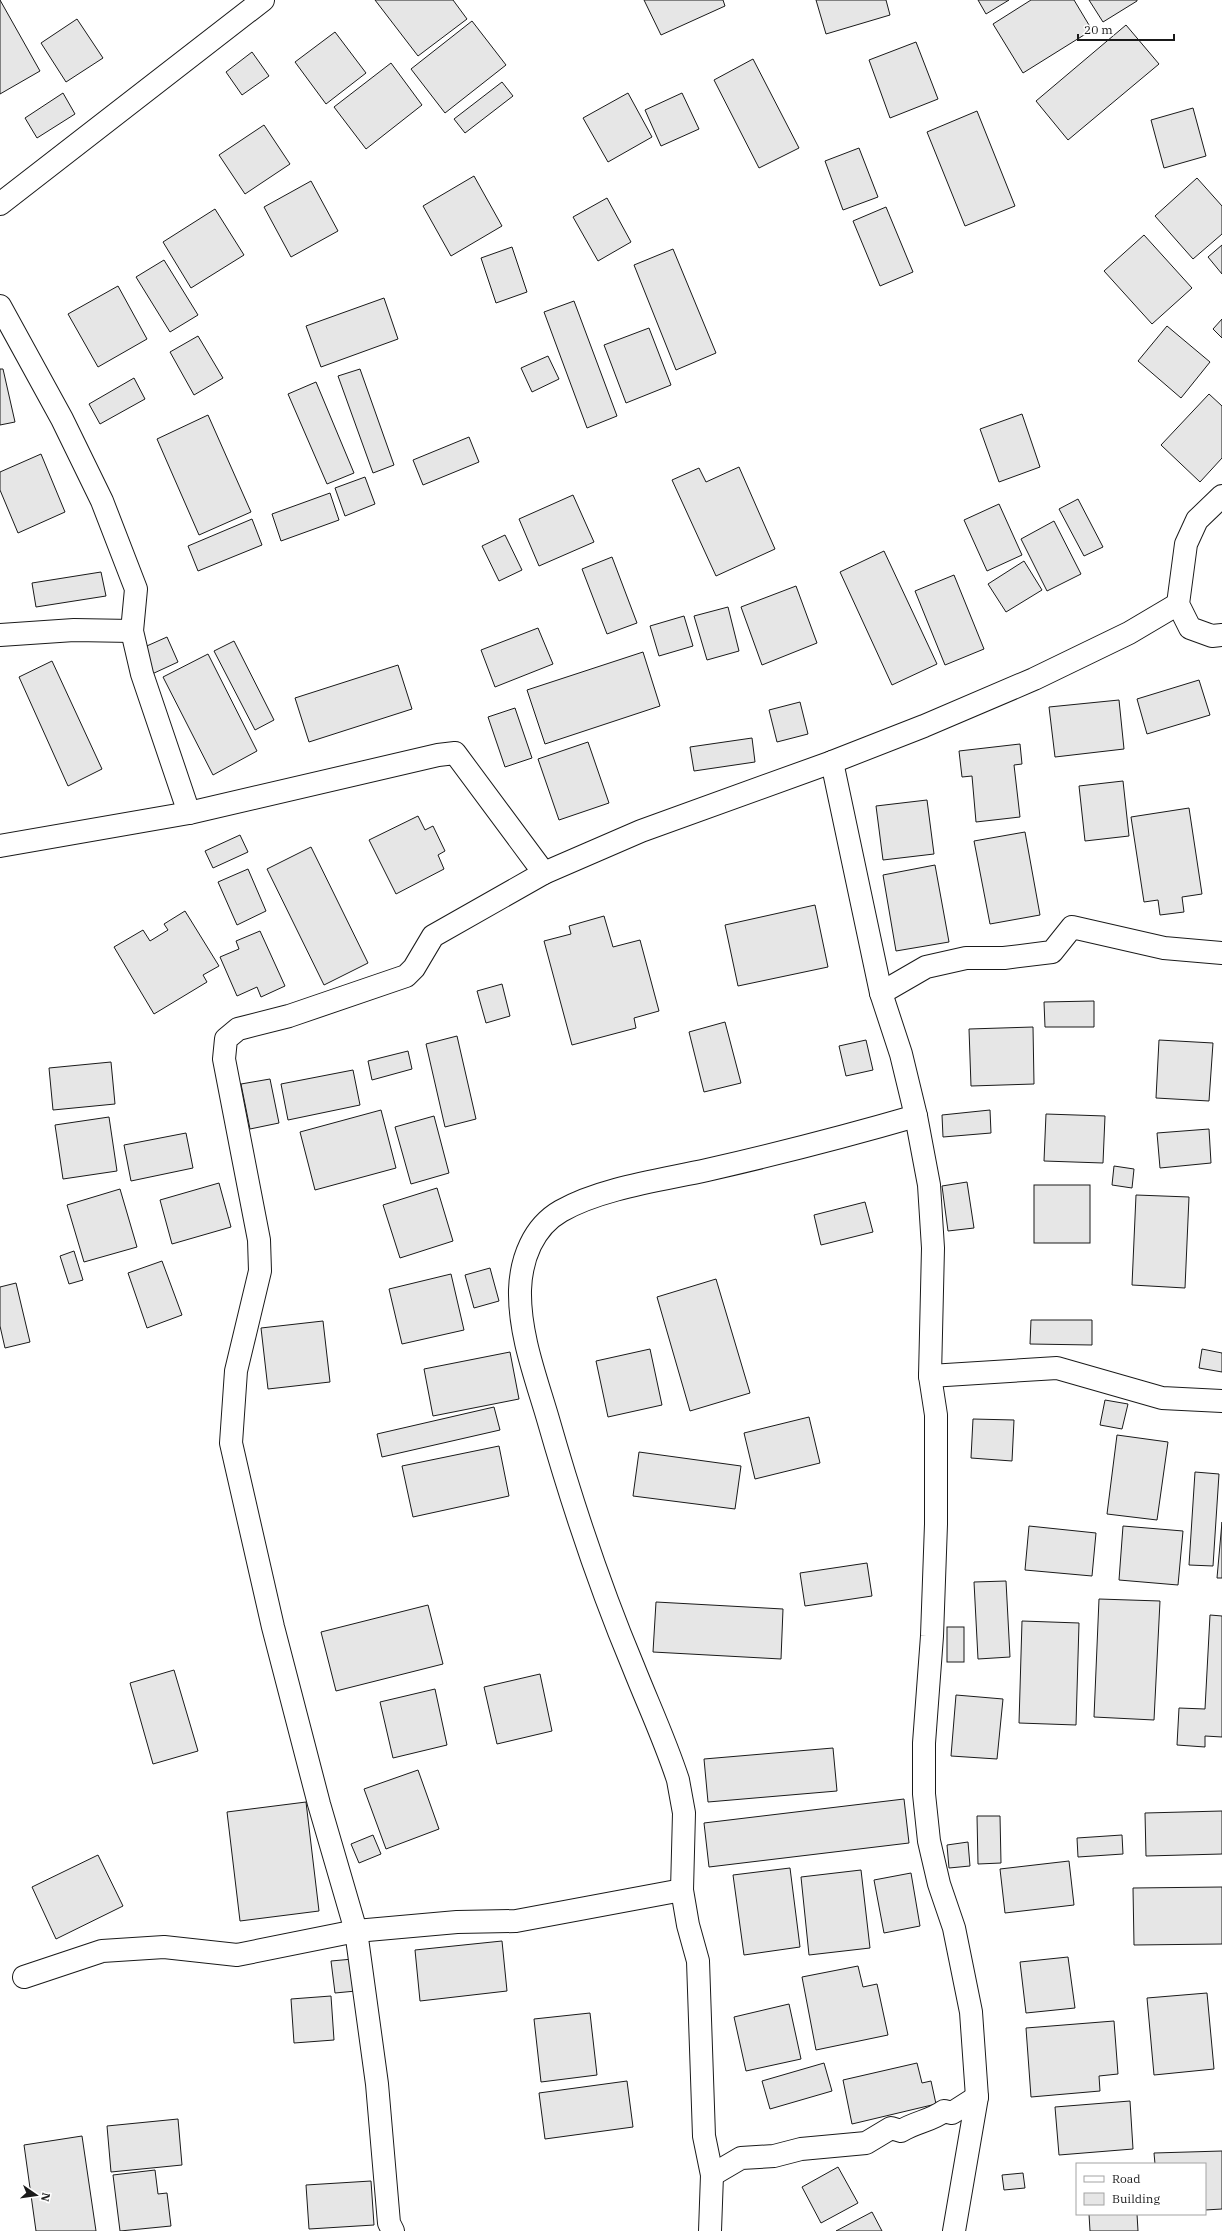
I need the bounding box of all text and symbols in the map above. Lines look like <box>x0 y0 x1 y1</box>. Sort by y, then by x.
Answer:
scale bar <box>1078 16 1174 42</box>
text: 20 m <box>1084 22 1113 37</box>
legend <box>1076 2163 1206 2215</box>
text: Road <box>1112 2171 1141 2186</box>
north arrow <box>16 2175 56 2215</box>
text: N <box>38 2191 54 2203</box>
text: Building <box>1112 2191 1160 2206</box>

